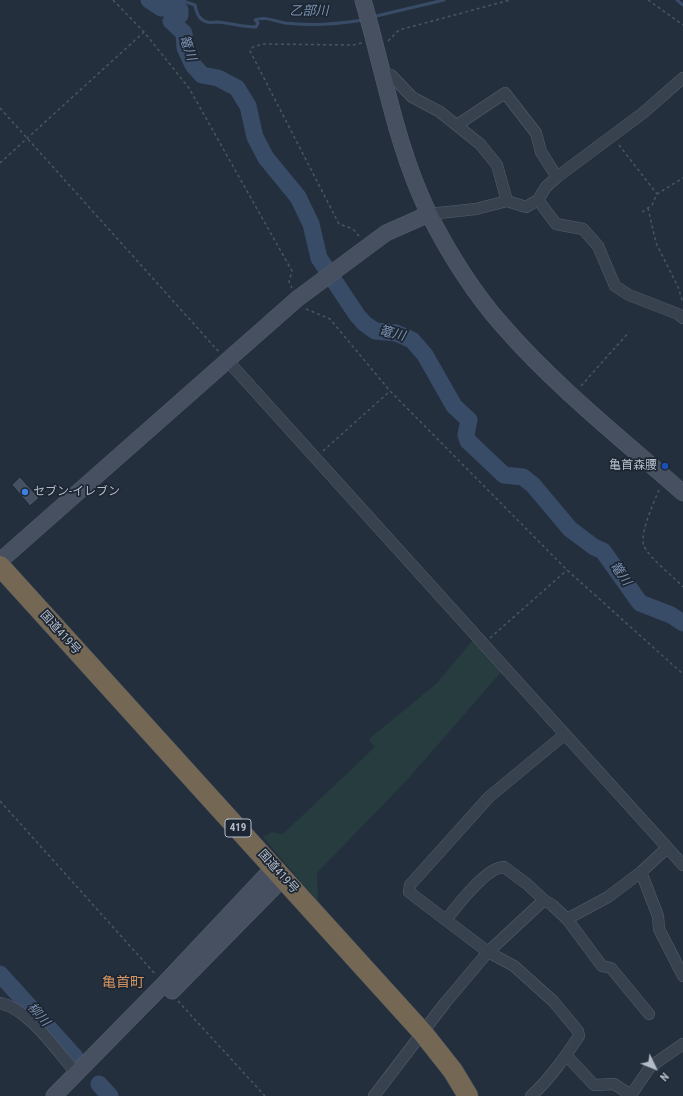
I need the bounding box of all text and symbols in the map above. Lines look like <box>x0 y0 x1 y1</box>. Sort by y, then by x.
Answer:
water label: 乙部川 <box>290 4 328 20</box>
water label: 篭川 <box>175 33 199 63</box>
water label: 篭川 <box>377 323 407 345</box>
place label: 亀首森腰 <box>609 459 657 473</box>
marker: 亀首森腰 <box>660 461 670 471</box>
place label: セブン-イレブン <box>33 485 120 499</box>
marker: セブン-イレブン <box>20 487 30 497</box>
water label: 篭川 <box>606 559 634 589</box>
street label: 国道419号 <box>37 608 83 658</box>
road number: 419 <box>225 819 251 837</box>
street label: 国道419号 <box>255 847 301 897</box>
district label: 亀首町 <box>102 975 144 991</box>
water label: 柳川 <box>24 1000 52 1030</box>
north arrow <box>635 1048 675 1088</box>
text: N <box>657 1070 671 1083</box>

